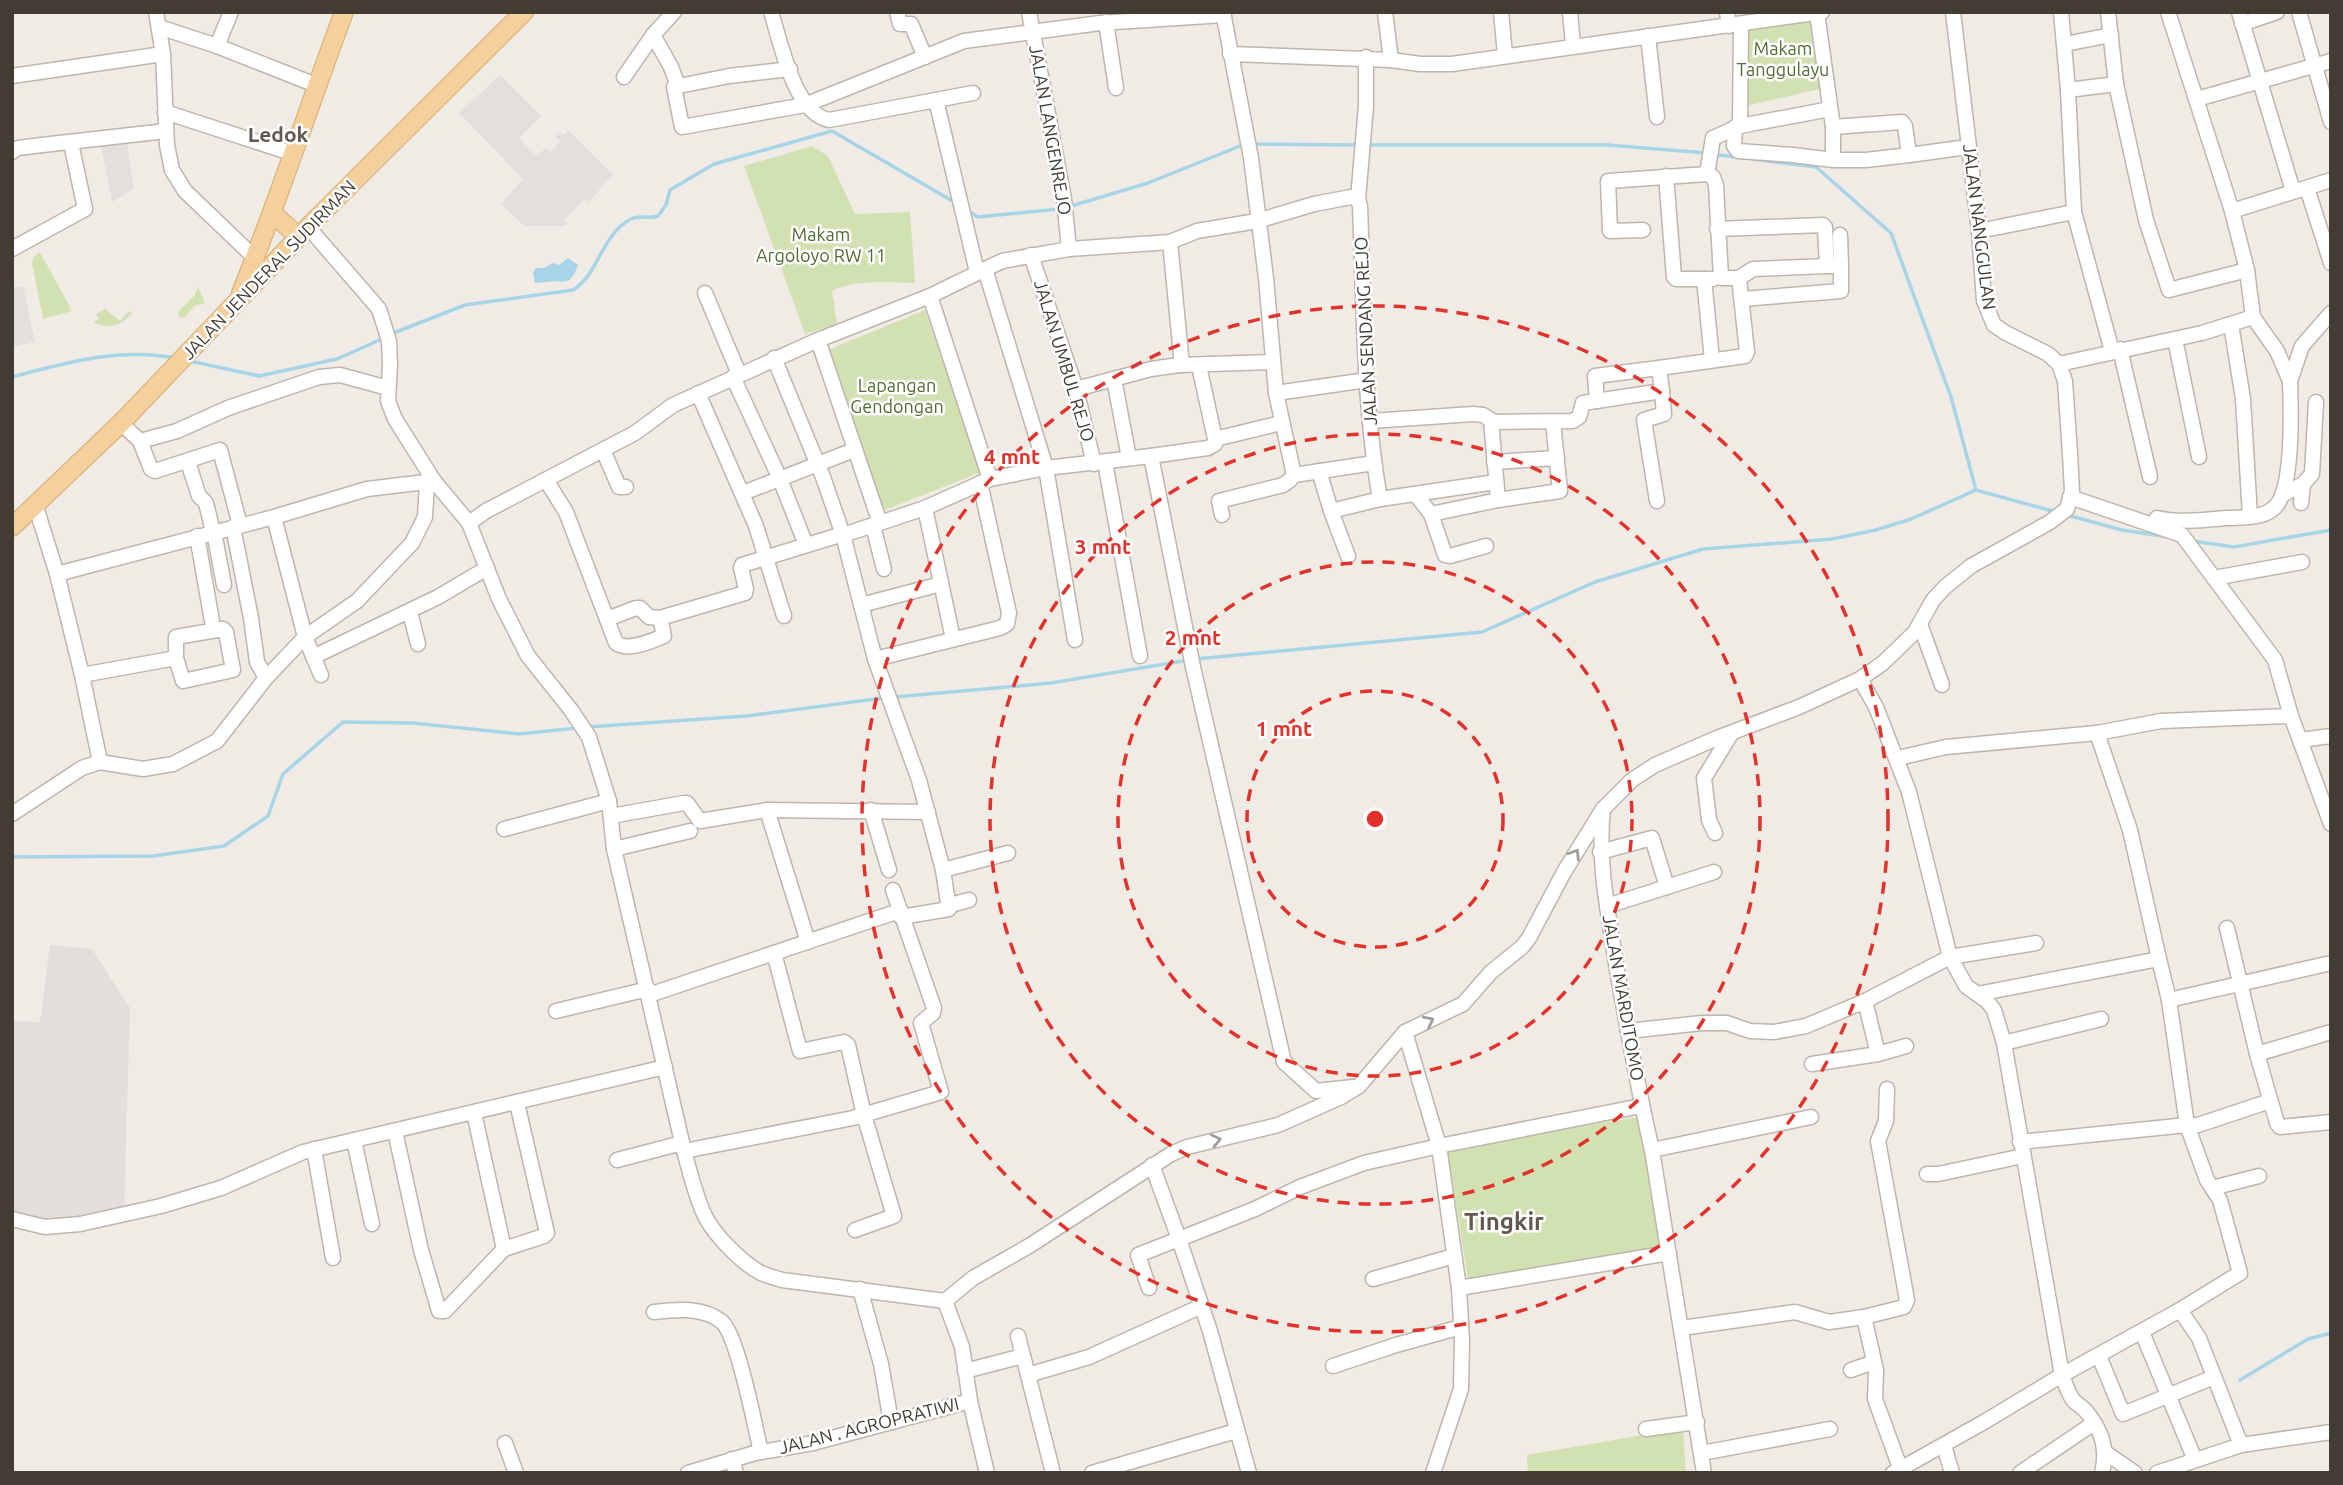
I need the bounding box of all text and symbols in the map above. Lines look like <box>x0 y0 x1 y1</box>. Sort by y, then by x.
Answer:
park label: Makam Tanggulayu <box>1737 38 1829 79</box>
street label: JALAN LANGENREJO <box>1026 43 1076 216</box>
district label: Ledok <box>248 122 309 146</box>
street label: JALAN NANGGULAN <box>1960 143 2000 311</box>
street label: JALAN JENDERAL SUDIRMAN <box>177 176 359 363</box>
park label: Makam Argoloyo RW 11 <box>756 224 886 265</box>
street label: JALAN SENDANG REJO <box>1350 236 1380 426</box>
street label: JALAN UMBUL REJO <box>1031 277 1099 444</box>
park label: Lapangan Gendongan <box>850 375 944 416</box>
text: 4 mnt <box>984 444 1040 468</box>
text: 3 mnt <box>1075 534 1131 558</box>
text: 2 mnt <box>1165 625 1221 649</box>
text: 1 mnt <box>1256 716 1312 740</box>
centre of rings <box>1363 807 1387 831</box>
one-way arrow <box>1567 848 1580 861</box>
street label: JALAN MARDITOMO <box>1600 913 1648 1082</box>
one-way arrow <box>1422 1015 1434 1029</box>
one-way arrow <box>1210 1134 1222 1148</box>
district label: Tingkir <box>1464 1208 1544 1235</box>
street label: JALAN . AGROPRATIWI <box>777 1393 961 1457</box>

